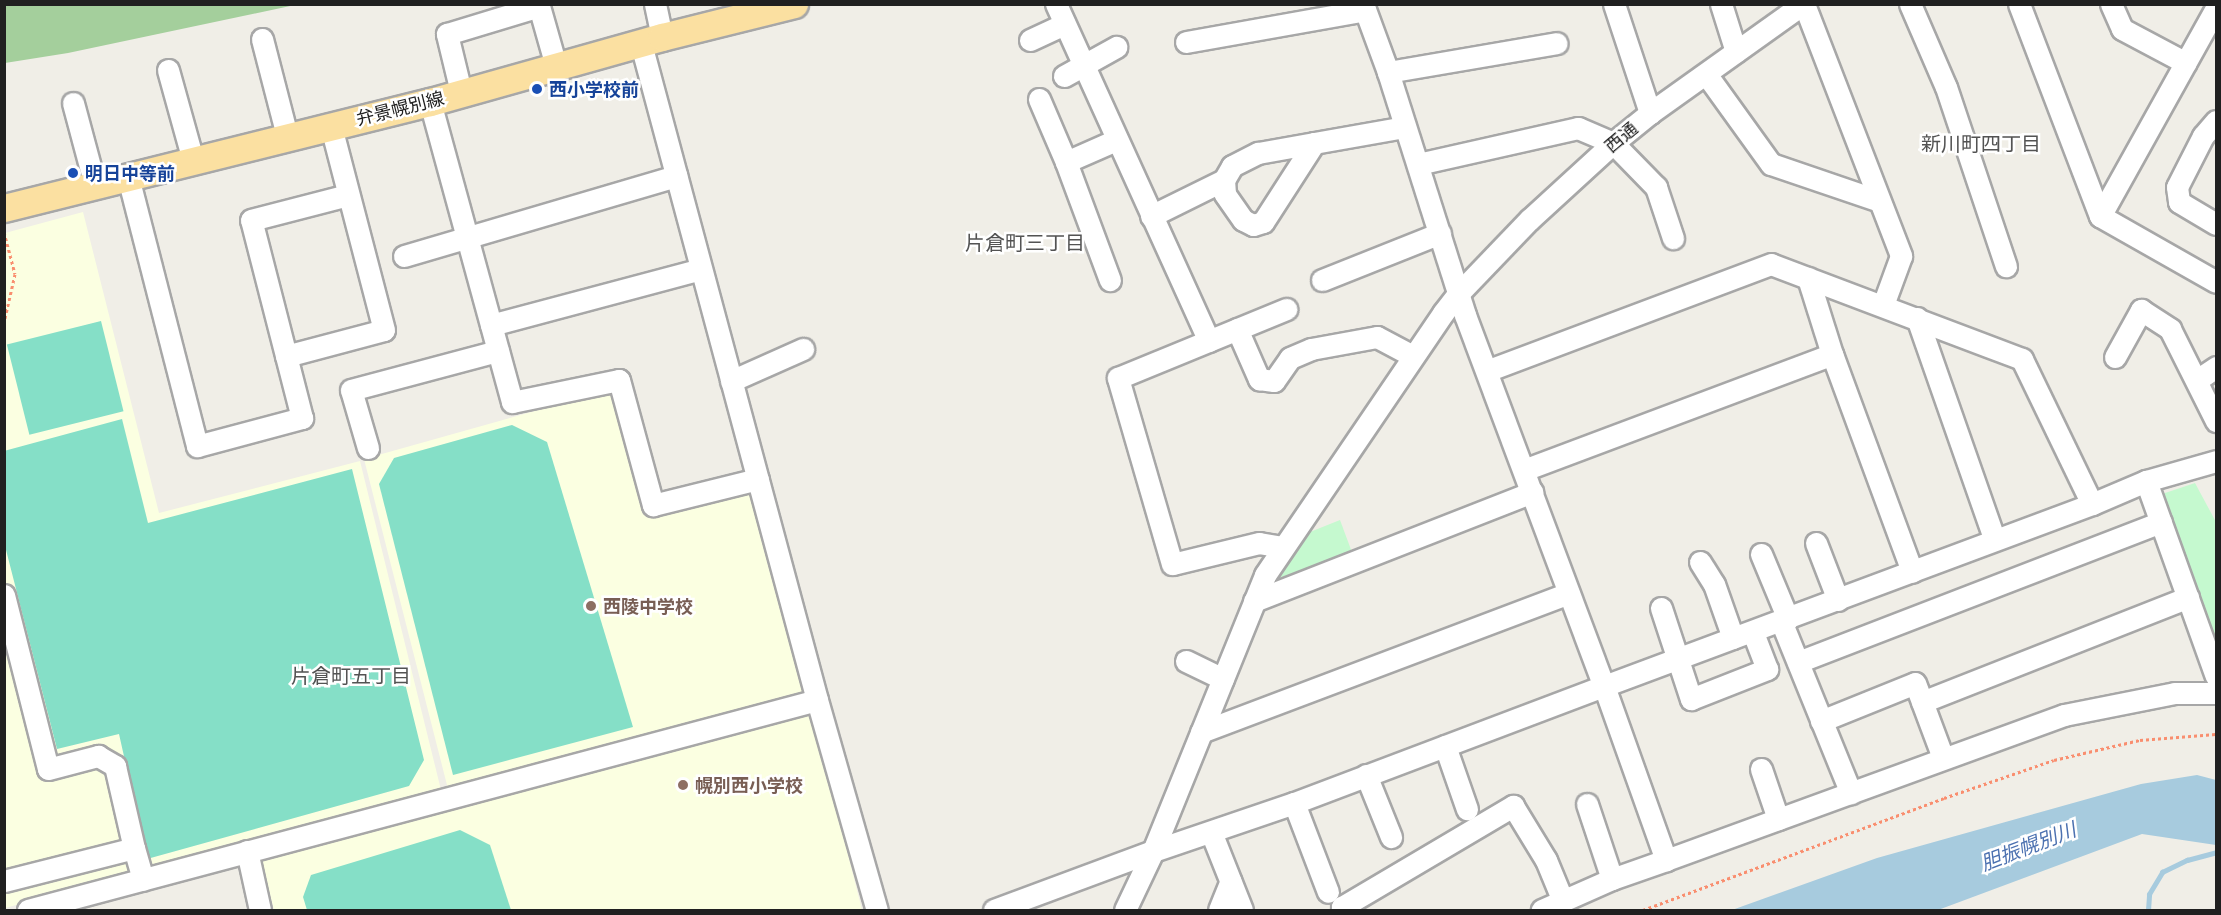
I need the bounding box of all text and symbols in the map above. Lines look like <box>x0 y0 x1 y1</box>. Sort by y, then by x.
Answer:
place label: 西小学校前 <box>549 78 639 100</box>
marker: 西小学校前 <box>530 82 544 96</box>
street label: 弁景幌別線 <box>354 87 446 129</box>
street label: 西通 <box>1600 117 1642 157</box>
district label: 新川町四丁目 <box>1921 131 2041 155</box>
place label: 明日中等前 <box>85 162 175 184</box>
marker: 明日中等前 <box>66 166 80 180</box>
district label: 片倉町三丁目 <box>965 230 1085 254</box>
place label: 西陵中学校 <box>603 595 693 617</box>
marker: 西陵中学校 <box>584 599 598 613</box>
district label: 片倉町五丁目 <box>291 663 411 687</box>
place label: 幌別西小学校 <box>695 774 803 796</box>
marker: 幌別西小学校 <box>676 778 690 792</box>
water label: 胆振幌別川 <box>1977 817 2079 875</box>

